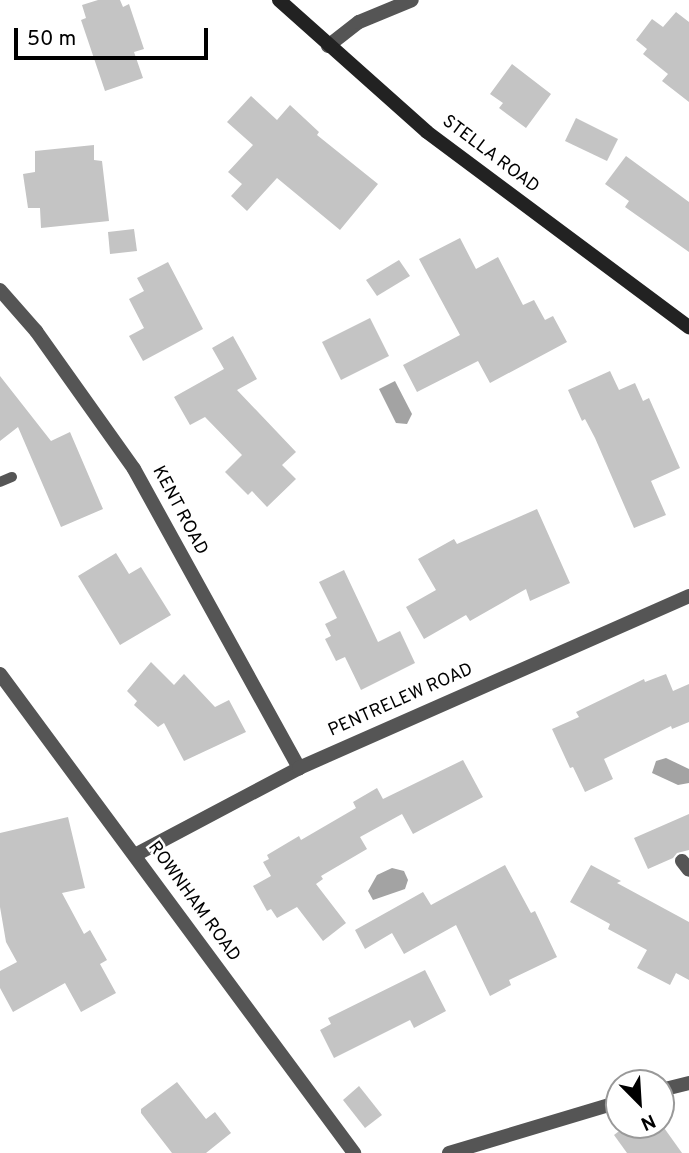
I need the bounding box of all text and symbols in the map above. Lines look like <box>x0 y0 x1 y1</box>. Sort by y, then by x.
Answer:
scale bar <box>18 14 212 58</box>
text: 50 m <box>27 26 76 53</box>
street label: STELLA ROAD <box>437 111 543 199</box>
street label: KENT ROAD <box>146 463 212 559</box>
street label: PENTRELEW ROAD <box>325 659 477 743</box>
street label: ROWNHAM ROAD <box>142 838 244 966</box>
north arrow <box>605 1069 675 1139</box>
text: N <box>637 1108 659 1135</box>

